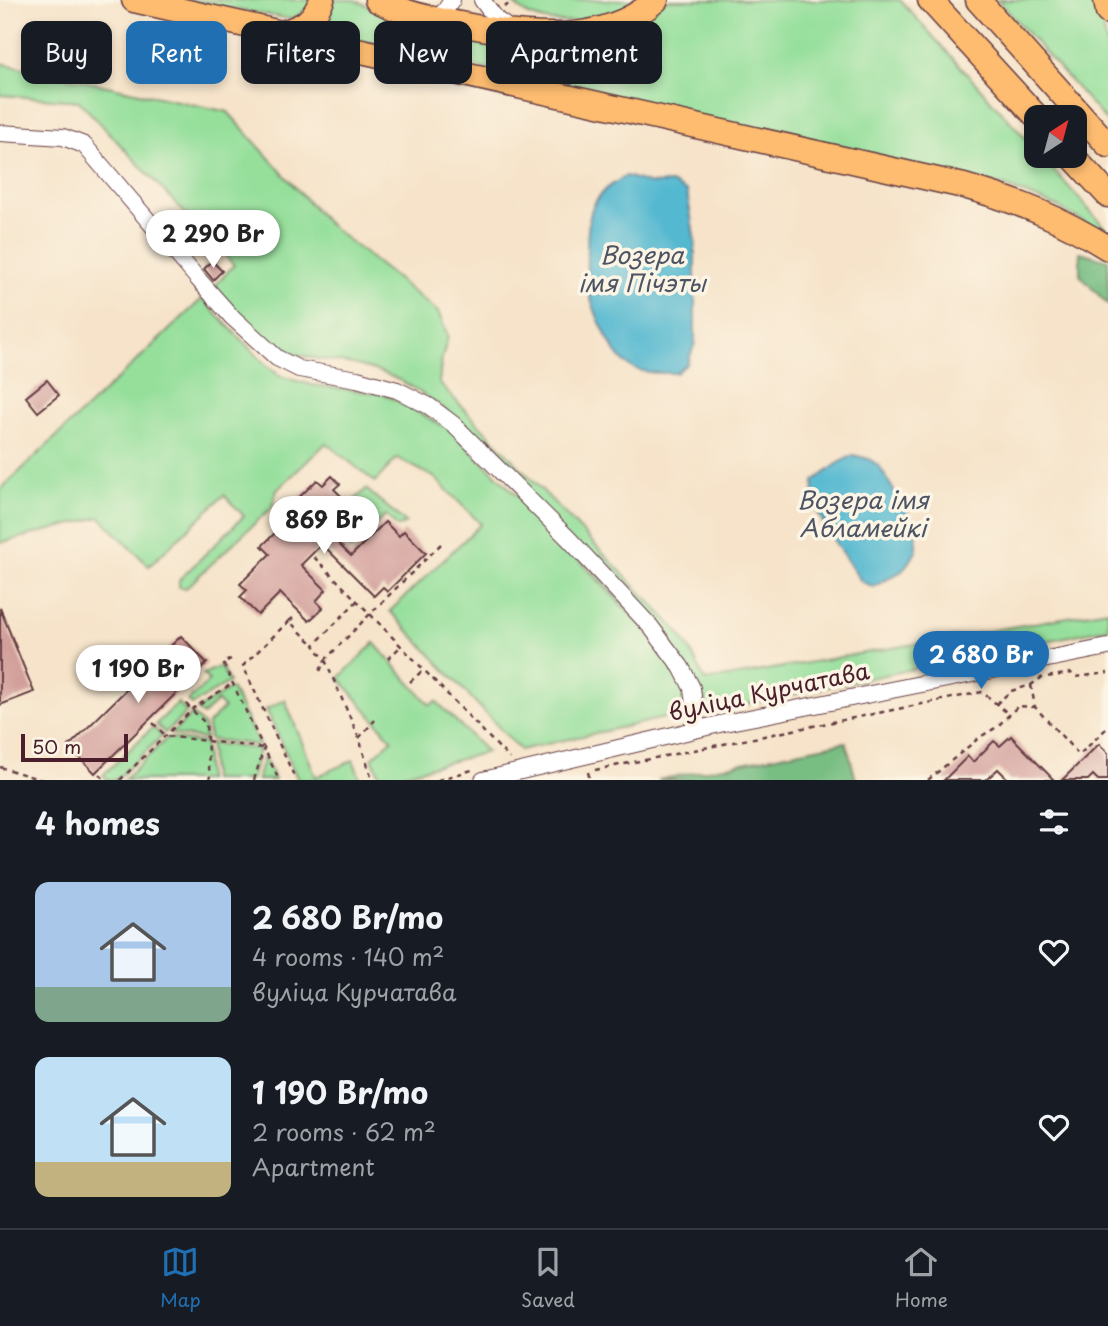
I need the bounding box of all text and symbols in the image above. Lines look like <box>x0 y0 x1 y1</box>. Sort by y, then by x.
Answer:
chip: Buy <box>21 21 112 84</box>
chip: Rent <box>126 21 227 84</box>
chip: Filters <box>241 21 360 84</box>
chip: New <box>374 21 472 84</box>
chip: Apartment <box>486 21 662 84</box>
north arrow <box>1024 105 1087 168</box>
map controls <box>1024 105 1087 168</box>
pin: 2 290 Br <box>141 210 285 270</box>
text: 2 290 Br <box>162 215 264 250</box>
water label: Возера імя Пічэты <box>578 236 708 300</box>
water label: Возера імя Абламейкі <box>797 481 931 545</box>
pin: 869 Br <box>267 496 381 556</box>
text: 869 Br <box>285 501 363 536</box>
pin: 2 680 Br <box>909 632 1053 691</box>
text: 2 680 Br <box>929 636 1033 671</box>
pin: 1 190 Br <box>66 646 210 705</box>
text: 1 190 Br <box>92 650 184 685</box>
street label: вуліца Курчатава <box>665 652 873 729</box>
scale bar <box>21 731 128 763</box>
text: 50 m <box>32 732 81 760</box>
text: 4 homes <box>35 800 160 845</box>
icon: filters <box>1035 803 1073 841</box>
text: 2 680 Br/mo <box>252 894 443 939</box>
icon: home <box>91 910 175 994</box>
icon: heart <box>1035 933 1073 971</box>
text: 4 rooms · 140 m² <box>252 939 444 974</box>
text: вуліца Курчатава <box>252 974 456 1009</box>
text: 1 190 Br/mo <box>252 1069 428 1114</box>
icon: home <box>91 1085 175 1169</box>
icon: heart <box>1035 1108 1073 1146</box>
text: 2 rooms · 62 m² <box>252 1114 436 1149</box>
text: Apartment <box>252 1149 375 1184</box>
tab: Map <box>160 1243 201 1313</box>
tab: Saved <box>521 1243 575 1313</box>
tab: Home <box>895 1243 948 1313</box>

